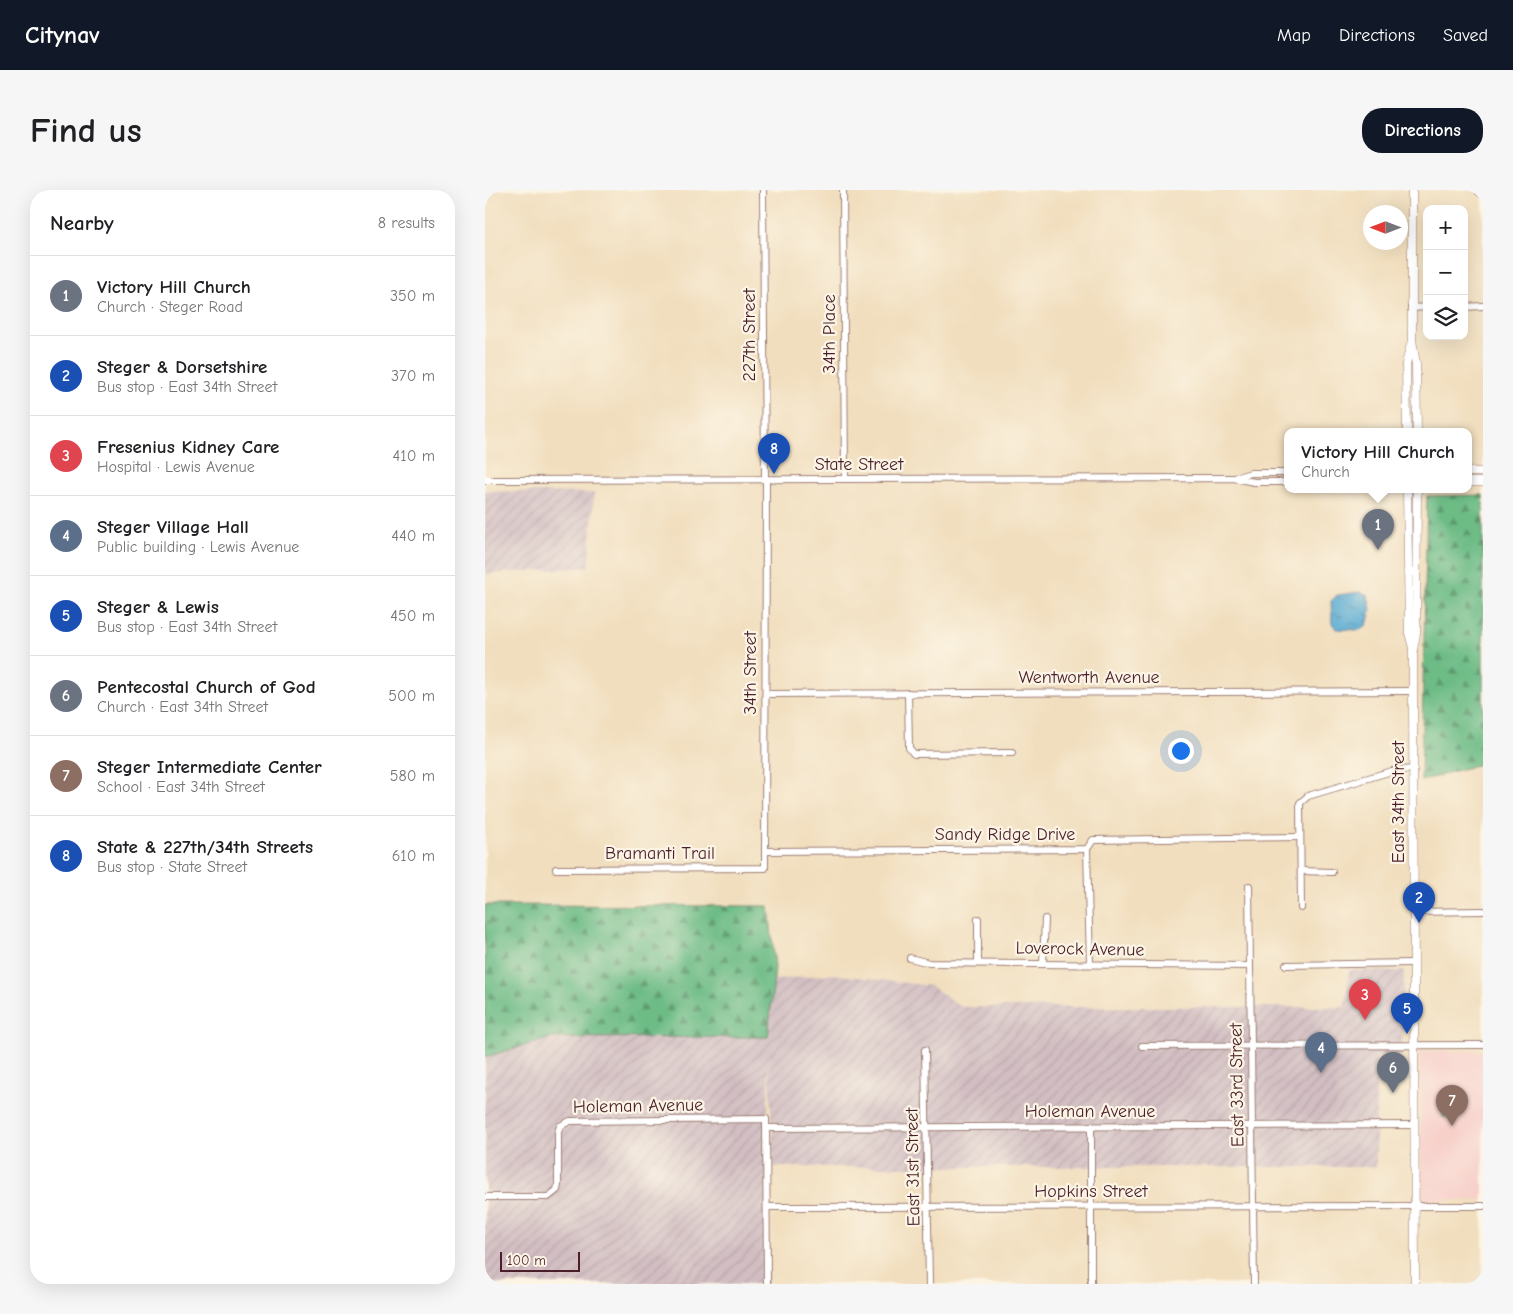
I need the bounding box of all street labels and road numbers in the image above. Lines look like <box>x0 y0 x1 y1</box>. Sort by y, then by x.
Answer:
street label: 227th Street <box>739 288 760 382</box>
street label: 34th Place <box>819 294 840 374</box>
street label: State Street <box>815 454 904 475</box>
street label: 34th Street <box>740 630 761 715</box>
street label: Wentworth Avenue <box>1018 667 1160 688</box>
street label: East 34th Street <box>1388 740 1409 863</box>
street label: Sandy Ridge Drive <box>935 824 1075 845</box>
street label: Bramanti Trail <box>605 843 715 864</box>
street label: Loverock Avenue <box>1015 937 1145 961</box>
street label: East 33rd Street <box>1225 1022 1249 1147</box>
street label: Holeman Avenue <box>573 1094 703 1118</box>
street label: Holeman Avenue <box>1025 1101 1155 1122</box>
street label: East 31st Street <box>901 1107 925 1227</box>
street label: Hopkins Street <box>1034 1181 1149 1202</box>

